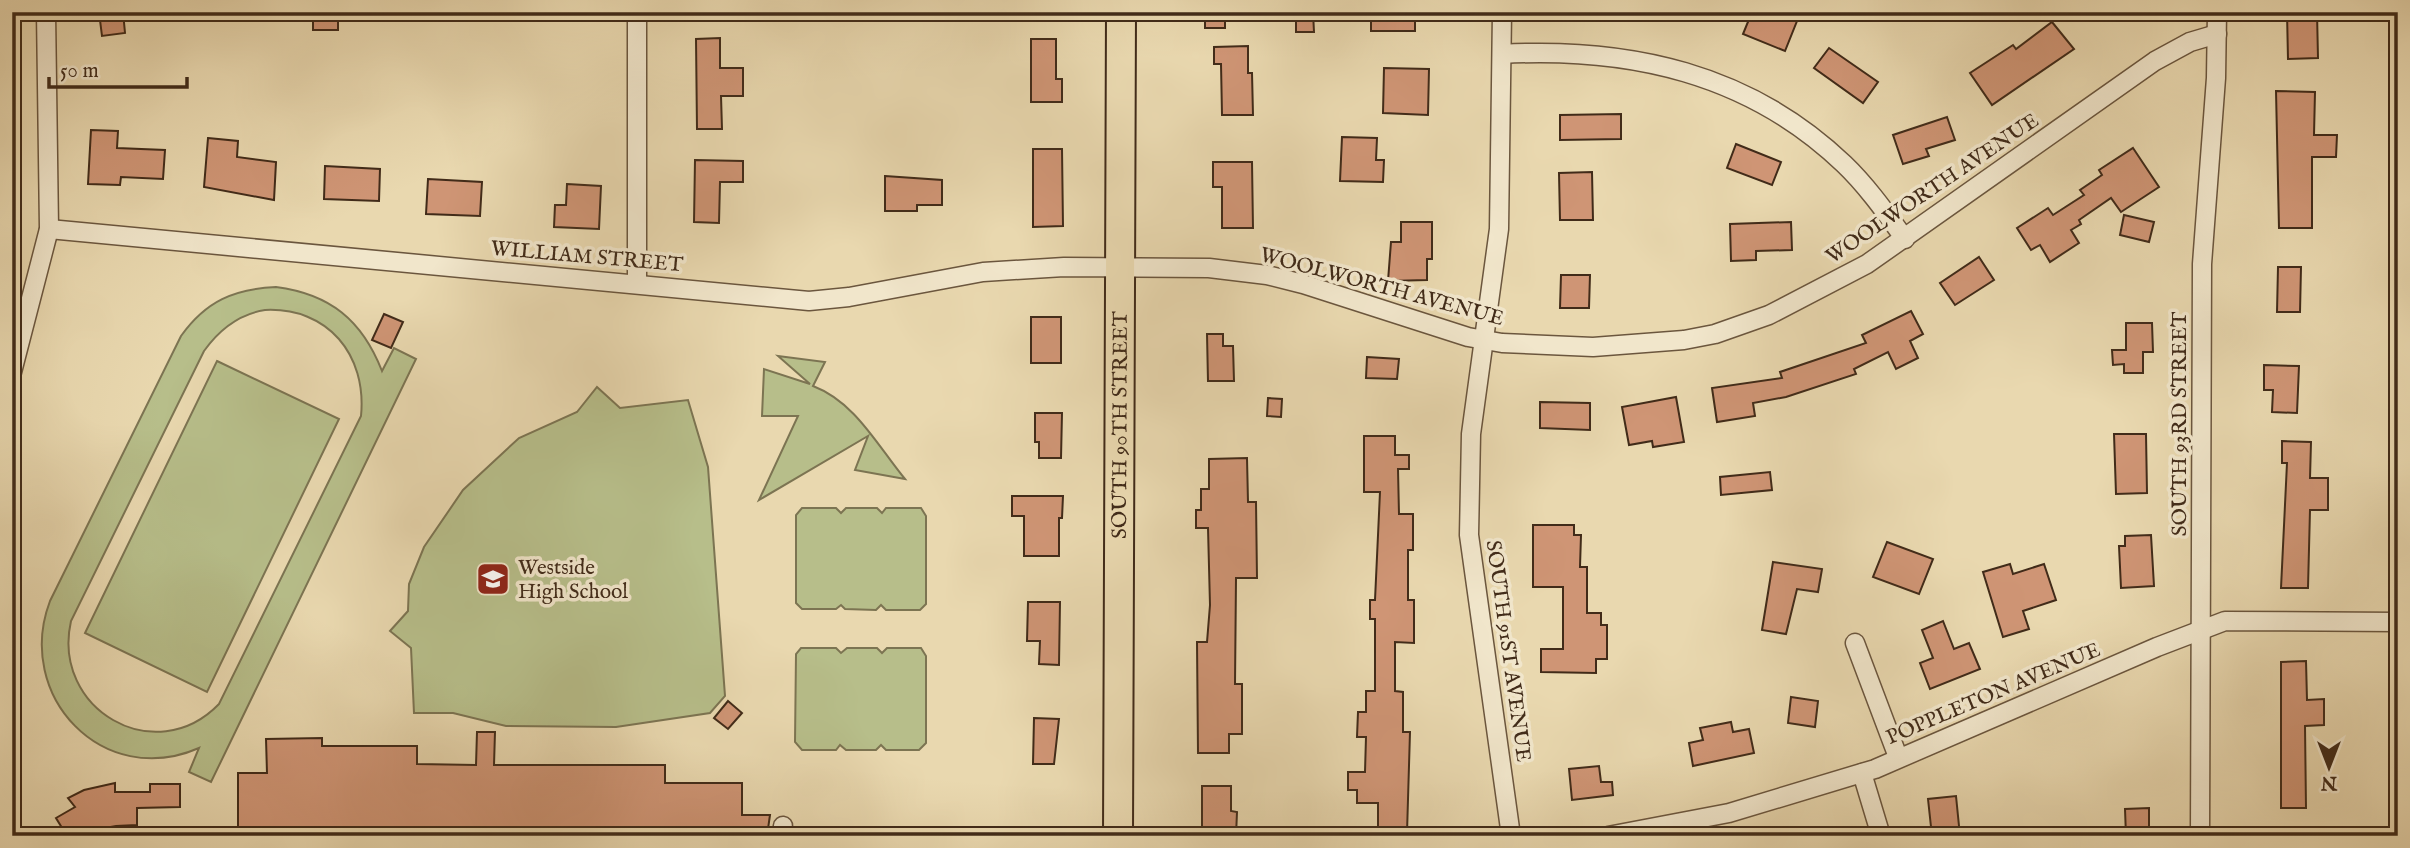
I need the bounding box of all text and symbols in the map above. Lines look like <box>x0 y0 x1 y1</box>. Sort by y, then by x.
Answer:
scale bar <box>49 46 187 90</box>
text: 50 m <box>60 58 99 85</box>
street label: WOOLWORTH AVENUE <box>1821 108 2045 271</box>
street label: WILLIAM STREET <box>490 236 685 279</box>
street label: WOOLWORTH AVENUE <box>1257 242 1506 333</box>
street label: SOUTH 90TH STREET <box>1107 310 1135 539</box>
street label: SOUTH 93RD STREET <box>2167 311 2194 536</box>
street label: SOUTH 91ST AVENUE <box>1479 539 1536 764</box>
place label: Westside High School <box>518 555 628 606</box>
school or university icon: Westside High School <box>474 560 512 598</box>
street label: POPPLETON AVENUE <box>1882 637 2105 752</box>
north arrow <box>2294 732 2364 802</box>
text: N <box>2320 770 2338 794</box>

